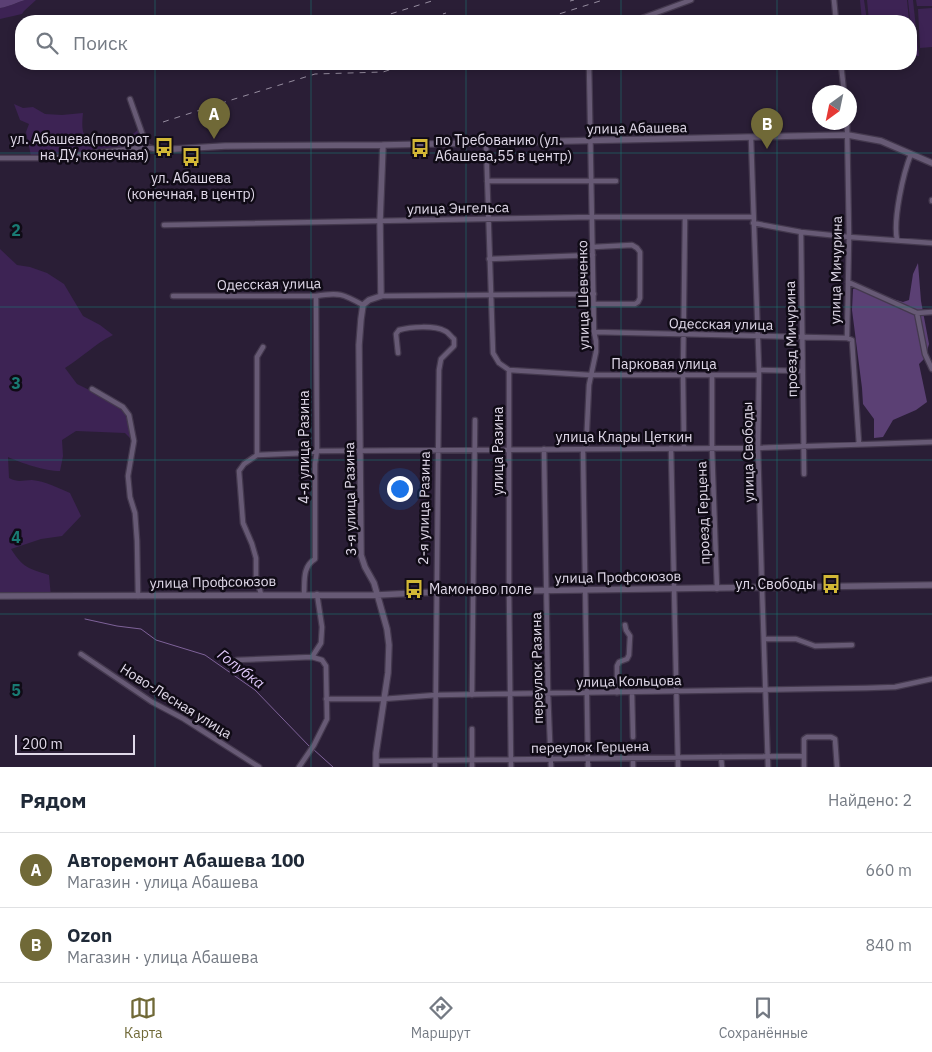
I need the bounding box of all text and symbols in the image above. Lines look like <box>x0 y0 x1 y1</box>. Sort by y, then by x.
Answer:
search box <box>15 15 917 70</box>
icon: search <box>33 29 61 57</box>
text: Поиск <box>73 31 128 55</box>
north arrow <box>812 85 857 130</box>
pin: A <box>198 98 230 139</box>
pin: B <box>751 108 783 149</box>
street label: улица Абашева <box>587 118 688 138</box>
place label: ул. Абашева(поворот на ДУ, конечная) <box>10 130 149 164</box>
place label: по Требованию (ул. Абашева,55 в центр) <box>435 131 572 165</box>
bus stop icon: ул. Абашева(поворот на ДУ, конечная) <box>153 136 175 158</box>
bus stop icon: по Требованию (ул. Абашева,55 в центр) <box>409 137 431 159</box>
bus stop icon: ул. Абашева (конечная, в центр) <box>180 146 202 168</box>
place label: ул. Абашева (конечная, в центр) <box>127 169 255 203</box>
street label: улица Энгельса <box>407 198 510 218</box>
street label: улица Мичурина <box>826 215 846 324</box>
text: 2 <box>11 220 21 240</box>
street label: улица Шевченко <box>573 240 593 350</box>
street label: Одесская улица <box>217 274 322 294</box>
street label: проезд Мичурина <box>781 280 801 397</box>
street label: Одесская улица <box>669 314 774 334</box>
street label: Парковая улица <box>611 355 717 373</box>
text: 3 <box>11 373 21 393</box>
street label: 4-я улица Разина <box>295 390 313 504</box>
street label: улица Свободы <box>738 401 758 503</box>
street label: улица Разина <box>489 406 507 495</box>
street label: улица Клары Цеткин <box>556 428 692 446</box>
street label: 3-я улица Разина <box>340 442 360 556</box>
street label: 2-я улица Разина <box>414 451 434 565</box>
street label: проезд Герцена <box>692 460 714 565</box>
your location <box>387 476 413 502</box>
text: 4 <box>11 527 21 547</box>
street label: улица Профсоюзов <box>555 567 681 587</box>
street label: улица Профсоюзов <box>150 572 276 592</box>
bus stop icon: ул. Свободы <box>820 573 842 595</box>
place label: ул. Свободы <box>736 575 816 593</box>
bus stop icon: Мамоново поле <box>403 578 425 600</box>
place label: Мамоново поле <box>429 580 532 598</box>
street label: переулок Разина <box>527 611 547 724</box>
water label: Голубка <box>214 645 269 693</box>
street label: Ново-Лесная улица <box>117 659 236 743</box>
street label: улица Кольцова <box>576 671 682 691</box>
text: 5 <box>11 680 21 700</box>
scale bar <box>15 732 135 755</box>
text: 200 m <box>22 735 63 753</box>
street label: переулок Герцена <box>531 737 650 757</box>
text: Рядом <box>20 786 87 814</box>
text: Найдено: 2 <box>828 790 912 810</box>
text: Авторемонт Абашева 100 <box>67 848 305 872</box>
text: A <box>31 860 41 880</box>
text: 660 m <box>865 860 912 880</box>
text: Магазин · улица Абашева <box>67 872 258 892</box>
text: Ozon <box>67 923 112 947</box>
text: B <box>31 935 41 955</box>
text: 840 m <box>865 935 912 955</box>
text: Магазин · улица Абашева <box>67 947 258 967</box>
tab: Карта <box>124 994 163 1042</box>
tab: Маршрут <box>411 994 471 1042</box>
tab: Сохранённые <box>719 994 808 1042</box>

